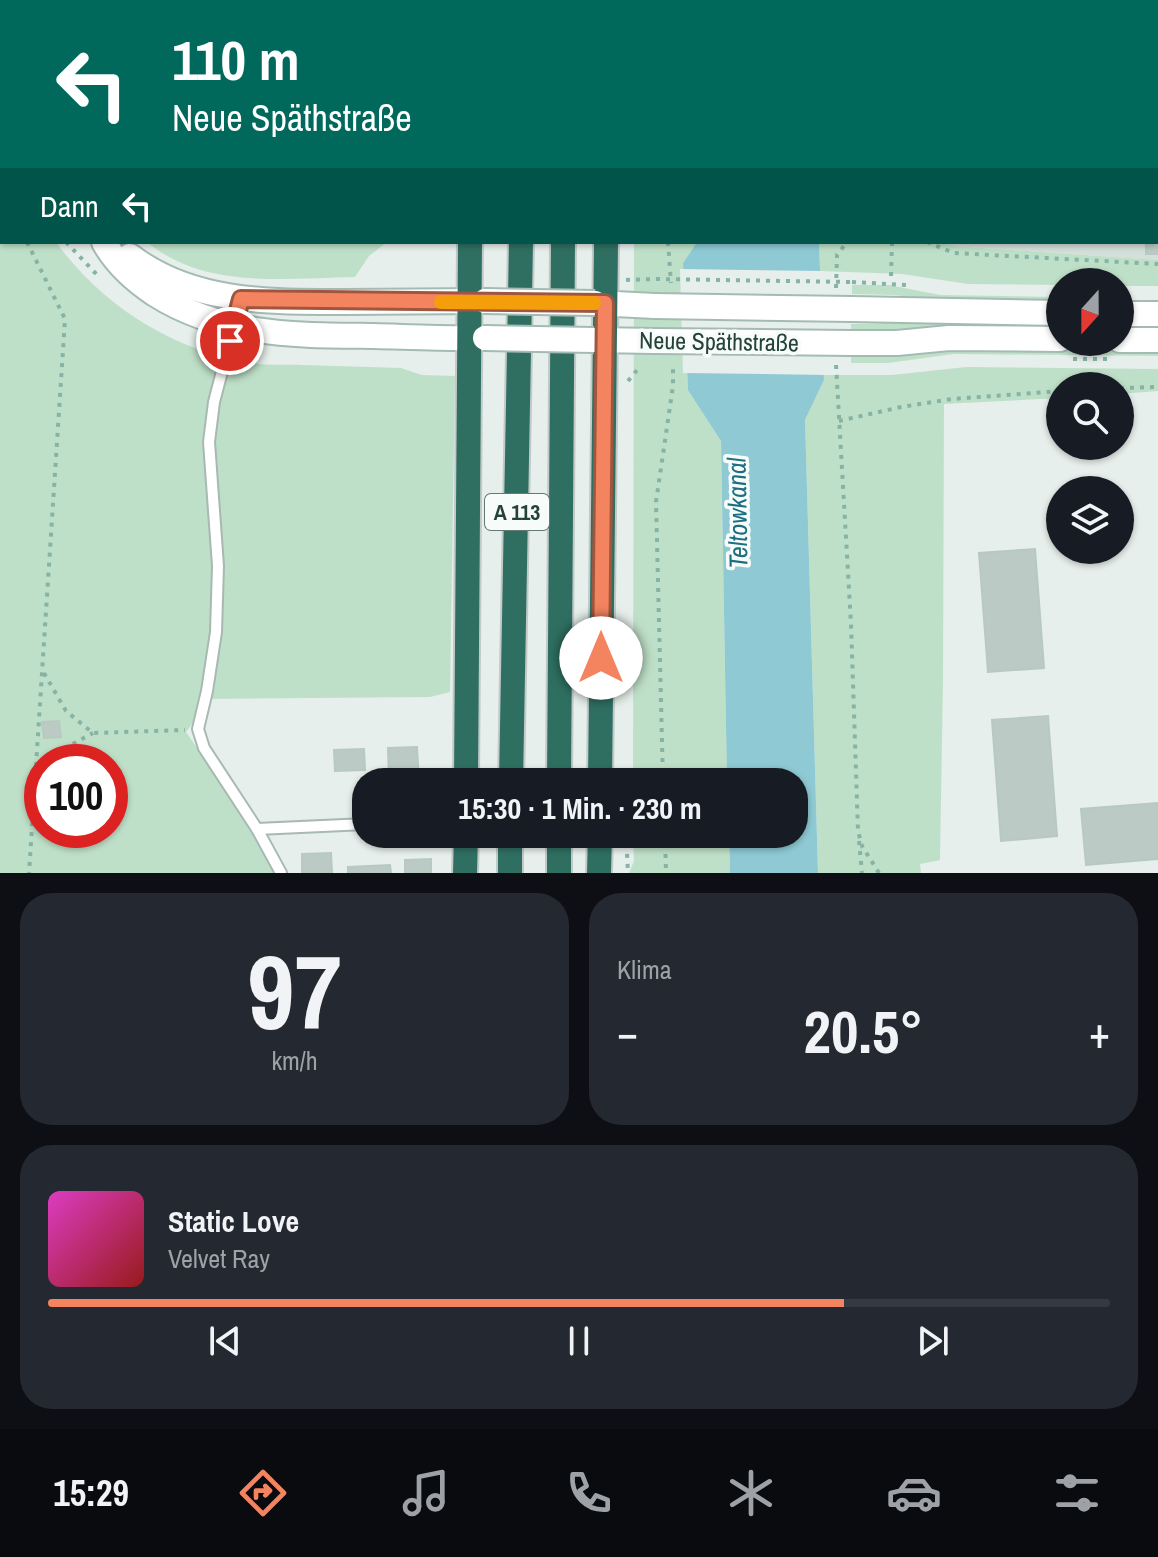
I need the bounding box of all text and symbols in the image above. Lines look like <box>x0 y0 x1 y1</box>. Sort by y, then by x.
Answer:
text: 110 m <box>172 22 300 97</box>
icon: left <box>40 32 144 136</box>
text: Neue Späthstraße <box>172 94 412 142</box>
icon: left <box>115 184 159 228</box>
text: Dann <box>40 186 99 226</box>
north arrow <box>1046 268 1134 356</box>
map controls <box>1046 268 1134 564</box>
pin <box>196 307 264 375</box>
icon: arrive <box>208 319 252 363</box>
street label: Neue Späthstraße <box>639 324 799 358</box>
button: search <box>1046 372 1134 460</box>
water label: Teltowkanal <box>719 456 755 569</box>
button: layers <box>1046 476 1134 564</box>
road number: A 113 <box>485 494 549 530</box>
position arrow <box>559 616 643 700</box>
speed limit sign: 100 <box>24 744 128 848</box>
text: 15:30 · 1 Min. · 230 m <box>458 788 702 828</box>
text: 97 <box>247 921 342 1061</box>
text: Klima <box>617 952 672 987</box>
text: 20.5° <box>804 991 923 1072</box>
text: − <box>617 1002 638 1062</box>
text: + <box>1089 1002 1110 1062</box>
text: km/h <box>271 1043 318 1078</box>
text: Static Love <box>168 1201 299 1241</box>
text: Velvet Ray <box>168 1241 270 1276</box>
icon: previous <box>203 1319 247 1363</box>
icon: pause <box>557 1319 601 1363</box>
icon: next <box>911 1319 955 1363</box>
icon: directions <box>235 1465 291 1521</box>
icon: music <box>398 1465 454 1521</box>
icon: phone <box>561 1465 617 1521</box>
icon: climate <box>723 1465 779 1521</box>
icon: car <box>886 1465 942 1521</box>
icon: filters <box>1049 1465 1105 1521</box>
text: 15:29 <box>53 1469 129 1517</box>

